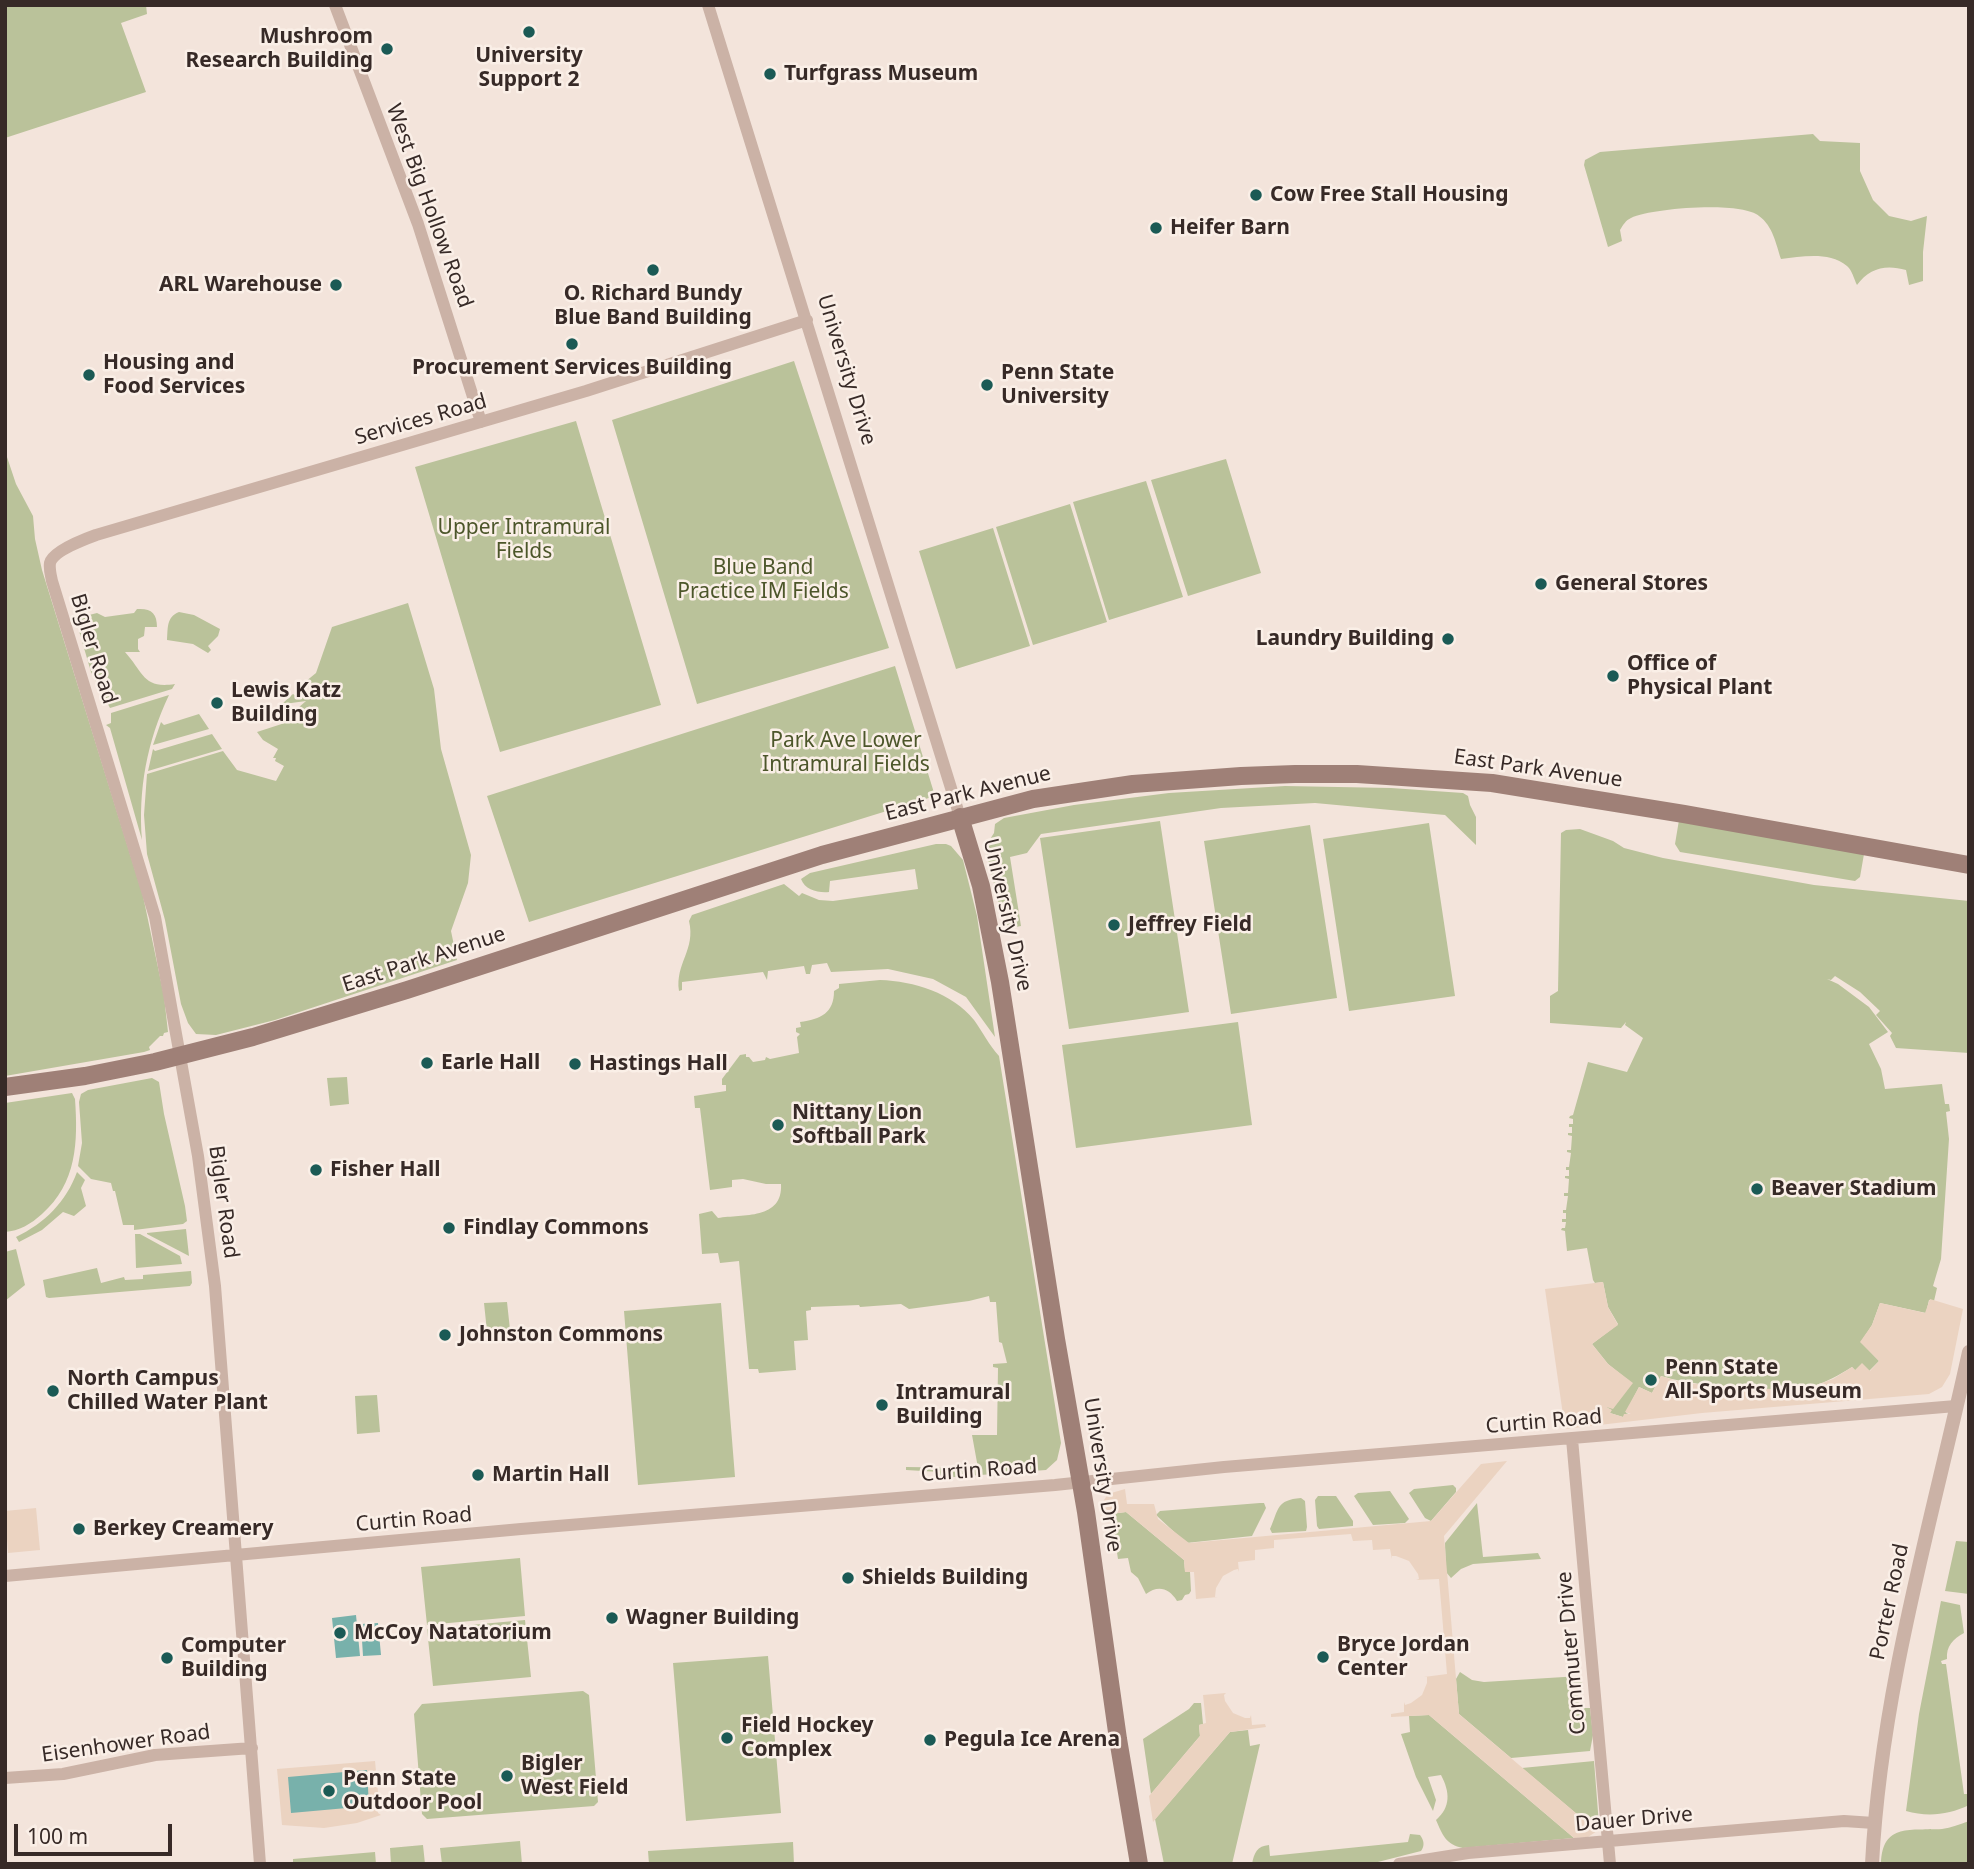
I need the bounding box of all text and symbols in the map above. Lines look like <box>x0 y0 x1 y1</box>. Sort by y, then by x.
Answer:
place label: Mushroom Research Building <box>185 24 373 74</box>
marker: University Support 2 <box>521 24 537 40</box>
marker: Mushroom Research Building <box>379 41 395 57</box>
place label: University Support 2 <box>475 43 583 93</box>
place label: Turfgrass Museum <box>784 61 978 87</box>
marker: Turfgrass Museum <box>762 66 778 82</box>
street label: West Big Hollow Road <box>380 101 478 311</box>
place label: Cow Free Stall Housing <box>1270 182 1508 208</box>
marker: Cow Free Stall Housing <box>1248 187 1264 203</box>
place label: Heifer Barn <box>1170 215 1290 241</box>
marker: Heifer Barn <box>1148 220 1164 236</box>
marker: O. Richard Bundy Blue Band Building <box>645 262 661 278</box>
place label: ARL Warehouse <box>159 272 322 298</box>
marker: ARL Warehouse <box>328 277 344 293</box>
place label: O. Richard Bundy Blue Band Building <box>554 281 752 331</box>
street label: University Drive <box>811 292 881 448</box>
marker: Procurement Services Building <box>564 336 580 352</box>
place label: Housing and Food Services <box>103 350 245 400</box>
place label: Procurement Services Building <box>412 355 732 381</box>
place label: Penn State University <box>1001 360 1114 410</box>
marker: Housing and Food Services <box>81 367 97 383</box>
marker: Penn State University <box>979 377 995 393</box>
street label: Services Road <box>352 389 490 451</box>
park label: Upper Intramural Fields <box>438 515 610 565</box>
park label: Blue Band Practice IM Fields <box>677 555 849 605</box>
place label: General Stores <box>1555 571 1708 597</box>
marker: General Stores <box>1533 576 1549 592</box>
street label: Bigler Road <box>64 591 122 707</box>
place label: Laundry Building <box>1256 626 1434 652</box>
marker: Laundry Building <box>1440 631 1456 647</box>
place label: Office of Physical Plant <box>1627 651 1772 701</box>
marker: Office of Physical Plant <box>1605 668 1621 684</box>
place label: Lewis Katz Building <box>231 678 341 728</box>
marker: Lewis Katz Building <box>209 695 225 711</box>
park label: Park Ave Lower Intramural Fields <box>762 728 930 778</box>
street label: East Park Avenue <box>1452 745 1624 793</box>
street label: East Park Avenue <box>882 761 1054 827</box>
street label: University Drive <box>977 836 1037 994</box>
place label: Jeffrey Field <box>1128 912 1252 938</box>
marker: Jeffrey Field <box>1106 917 1122 933</box>
street label: East Park Avenue <box>339 922 509 998</box>
place label: Earle Hall <box>441 1050 540 1076</box>
place label: Hastings Hall <box>589 1051 728 1077</box>
marker: Earle Hall <box>419 1055 435 1071</box>
marker: Hastings Hall <box>567 1056 583 1072</box>
place label: Nittany Lion Softball Park <box>792 1100 926 1150</box>
marker: Nittany Lion Softball Park <box>770 1117 786 1133</box>
street label: Bigler Road <box>203 1144 243 1260</box>
place label: Fisher Hall <box>330 1157 441 1183</box>
marker: Fisher Hall <box>308 1162 324 1178</box>
place label: Beaver Stadium <box>1771 1176 1936 1202</box>
marker: Beaver Stadium <box>1749 1181 1765 1197</box>
place label: Findlay Commons <box>463 1215 649 1241</box>
marker: Findlay Commons <box>441 1220 457 1236</box>
place label: Johnston Commons <box>459 1322 663 1348</box>
marker: Johnston Commons <box>437 1327 453 1343</box>
place label: Penn State All-Sports Museum <box>1665 1355 1862 1405</box>
place label: North Campus Chilled Water Plant <box>67 1366 268 1416</box>
marker: Penn State All-Sports Museum <box>1643 1372 1659 1388</box>
place label: Intramural Building <box>896 1380 1010 1430</box>
marker: North Campus Chilled Water Plant <box>45 1383 61 1399</box>
street label: University Drive <box>1077 1396 1127 1554</box>
marker: Intramural Building <box>874 1397 890 1413</box>
street label: Curtin Road <box>1485 1404 1603 1440</box>
street label: Curtin Road <box>920 1454 1038 1488</box>
place label: Martin Hall <box>492 1462 609 1488</box>
marker: Martin Hall <box>470 1467 486 1483</box>
street label: Curtin Road <box>355 1502 473 1538</box>
place label: Berkey Creamery <box>93 1516 273 1542</box>
marker: Berkey Creamery <box>71 1521 87 1537</box>
street label: Porter Road <box>1865 1542 1915 1662</box>
place label: Shields Building <box>862 1565 1028 1591</box>
marker: Shields Building <box>840 1570 856 1586</box>
street label: Commuter Drive <box>1552 1570 1592 1736</box>
place label: Wagner Building <box>626 1605 799 1631</box>
marker: Wagner Building <box>604 1610 620 1626</box>
place label: McCoy Natatorium <box>354 1620 552 1646</box>
marker: McCoy Natatorium <box>332 1625 348 1641</box>
place label: Bryce Jordan Center <box>1337 1632 1470 1682</box>
place label: Computer Building <box>181 1633 286 1683</box>
marker: Bryce Jordan Center <box>1315 1649 1331 1665</box>
marker: Computer Building <box>159 1650 175 1666</box>
place label: Field Hockey Complex <box>741 1713 873 1763</box>
street label: Eisenhower Road <box>40 1720 212 1768</box>
place label: Pegula Ice Arena <box>944 1727 1120 1753</box>
marker: Field Hockey Complex <box>719 1730 735 1746</box>
marker: Pegula Ice Arena <box>922 1732 938 1748</box>
place label: Bigler West Field <box>521 1751 628 1801</box>
place label: Penn State Outdoor Pool <box>343 1766 482 1816</box>
marker: Bigler West Field <box>499 1768 515 1784</box>
marker: Penn State Outdoor Pool <box>321 1783 337 1799</box>
street label: Dauer Drive <box>1574 1802 1694 1838</box>
scale bar <box>18 1810 175 1854</box>
text: 100 m <box>27 1822 88 1850</box>

